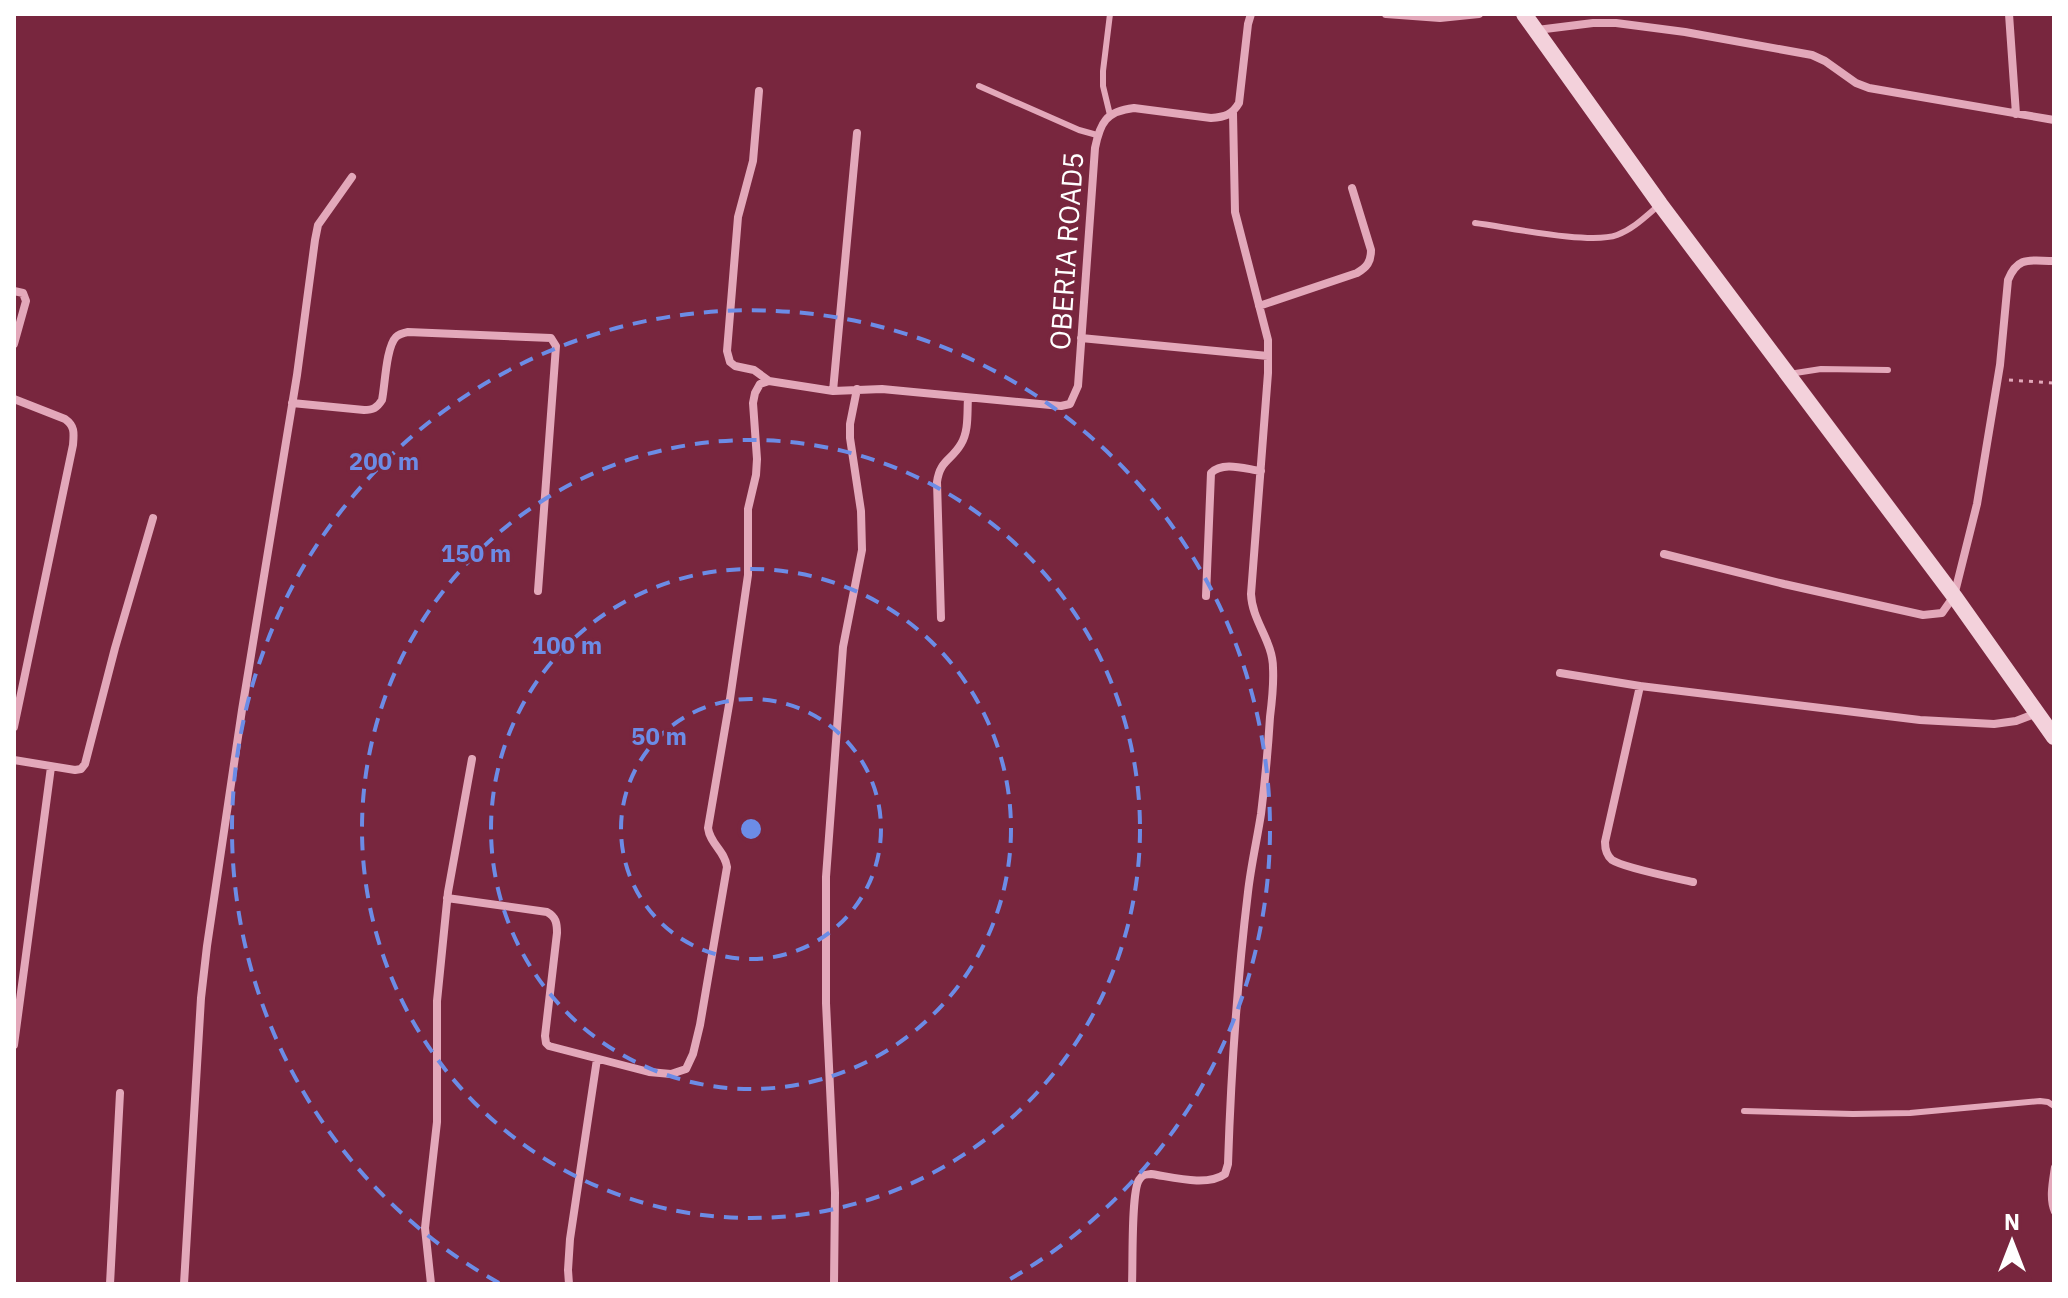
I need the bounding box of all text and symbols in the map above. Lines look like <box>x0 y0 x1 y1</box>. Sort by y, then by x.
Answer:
street label: OBERIA ROAD5 <box>1041 151 1091 351</box>
text: 200 m <box>349 445 419 477</box>
text: 150 m <box>441 537 511 569</box>
text: 100 m <box>532 629 602 661</box>
text: 50 m <box>631 720 687 752</box>
centre of rings <box>737 815 765 843</box>
north arrow <box>1972 1202 2052 1282</box>
text: N <box>2004 1207 2020 1236</box>

